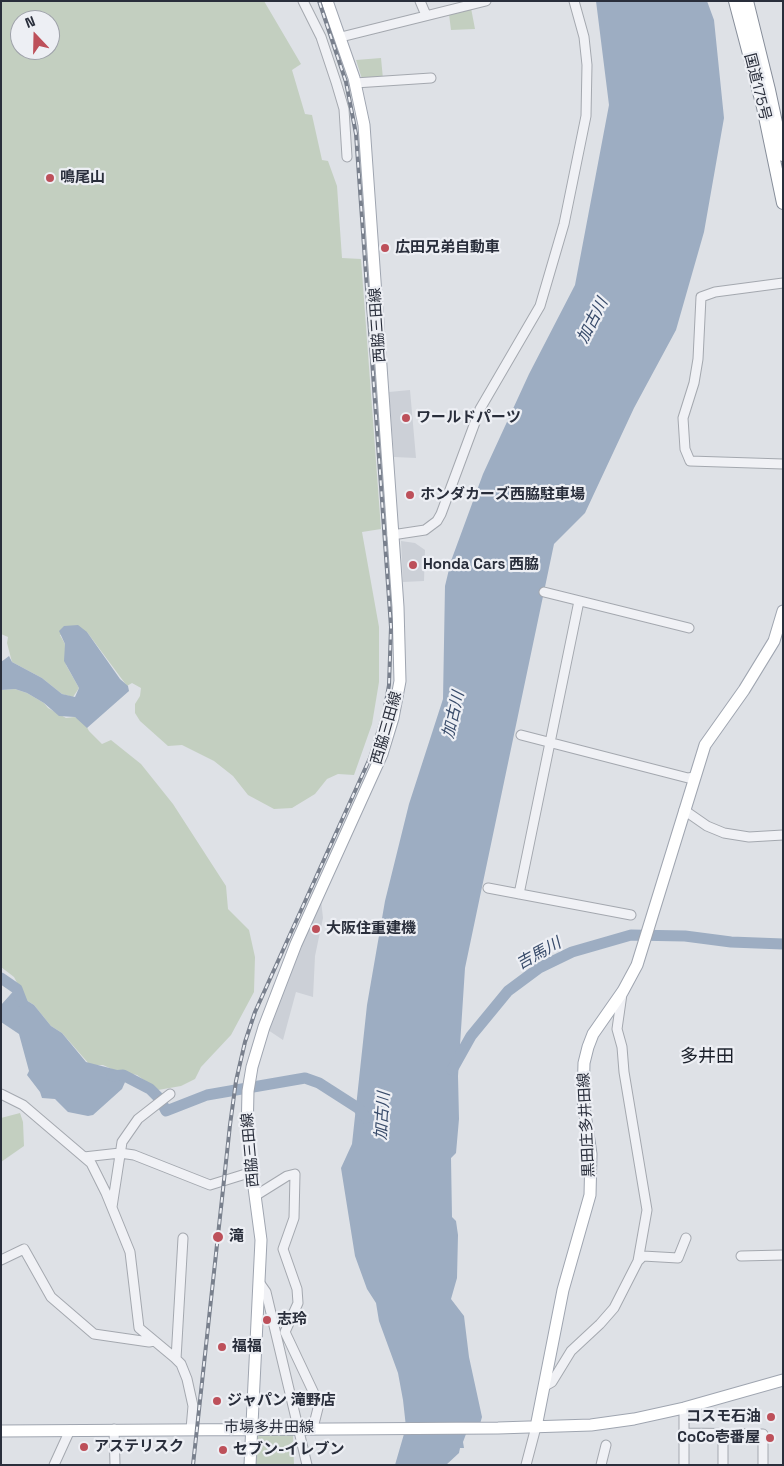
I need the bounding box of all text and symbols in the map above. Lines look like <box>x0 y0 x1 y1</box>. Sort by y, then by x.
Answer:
north arrow <box>10 10 60 60</box>
text: N <box>22 12 38 32</box>
street label: 国道175号 <box>740 51 774 123</box>
place label: 鳴尾山 <box>60 169 105 187</box>
marker: 鳴尾山 <box>44 172 56 184</box>
place label: 広田兄弟自動車 <box>395 239 500 257</box>
marker: 広田兄弟自動車 <box>379 242 391 254</box>
street label: 西脇三田線 <box>366 287 390 363</box>
water label: 加古川 <box>574 295 612 347</box>
place label: ワールドパーツ <box>416 409 521 427</box>
marker: ワールドパーツ <box>400 412 412 424</box>
place label: ホンダカーズ西脇駐車場 <box>420 486 585 504</box>
marker: ホンダカーズ西脇駐車場 <box>404 489 416 501</box>
place label: Honda Cars 西脇 <box>423 556 539 574</box>
marker: Honda Cars 西脇 <box>407 559 419 571</box>
street label: 西脇三田線 <box>368 689 406 767</box>
water label: 加古川 <box>439 689 469 741</box>
place label: 大阪住重建機 <box>326 920 416 938</box>
marker: 大阪住重建機 <box>310 923 322 935</box>
water label: 吉馬川 <box>513 934 565 974</box>
district label: 多井田 <box>680 1046 734 1068</box>
street label: 黒田庄多井田線 <box>575 1072 599 1178</box>
water label: 加古川 <box>372 1091 394 1141</box>
street label: 西脇三田線 <box>239 1112 263 1188</box>
place label: 滝 <box>229 1228 244 1246</box>
marker: 滝 <box>211 1230 225 1244</box>
place label: 志玲 <box>277 1311 307 1329</box>
marker: 志玲 <box>261 1314 273 1326</box>
place label: 福福 <box>232 1338 262 1356</box>
marker: 福福 <box>216 1341 228 1353</box>
place label: ジャパン 滝野店 <box>227 1392 336 1410</box>
marker: ジャパン 滝野店 <box>211 1395 223 1407</box>
place label: コスモ石油 <box>686 1408 761 1426</box>
marker: コスモ石油 <box>765 1411 777 1423</box>
street label: 市場多井田線 <box>224 1419 314 1437</box>
place label: CoCo壱番屋 <box>677 1429 760 1447</box>
marker: CoCo壱番屋 <box>764 1432 776 1444</box>
place label: アステリスク <box>94 1438 184 1456</box>
marker: アステリスク <box>78 1441 90 1453</box>
place label: セブン-イレブン <box>233 1441 344 1459</box>
marker: セブン-イレブン <box>217 1444 229 1456</box>

